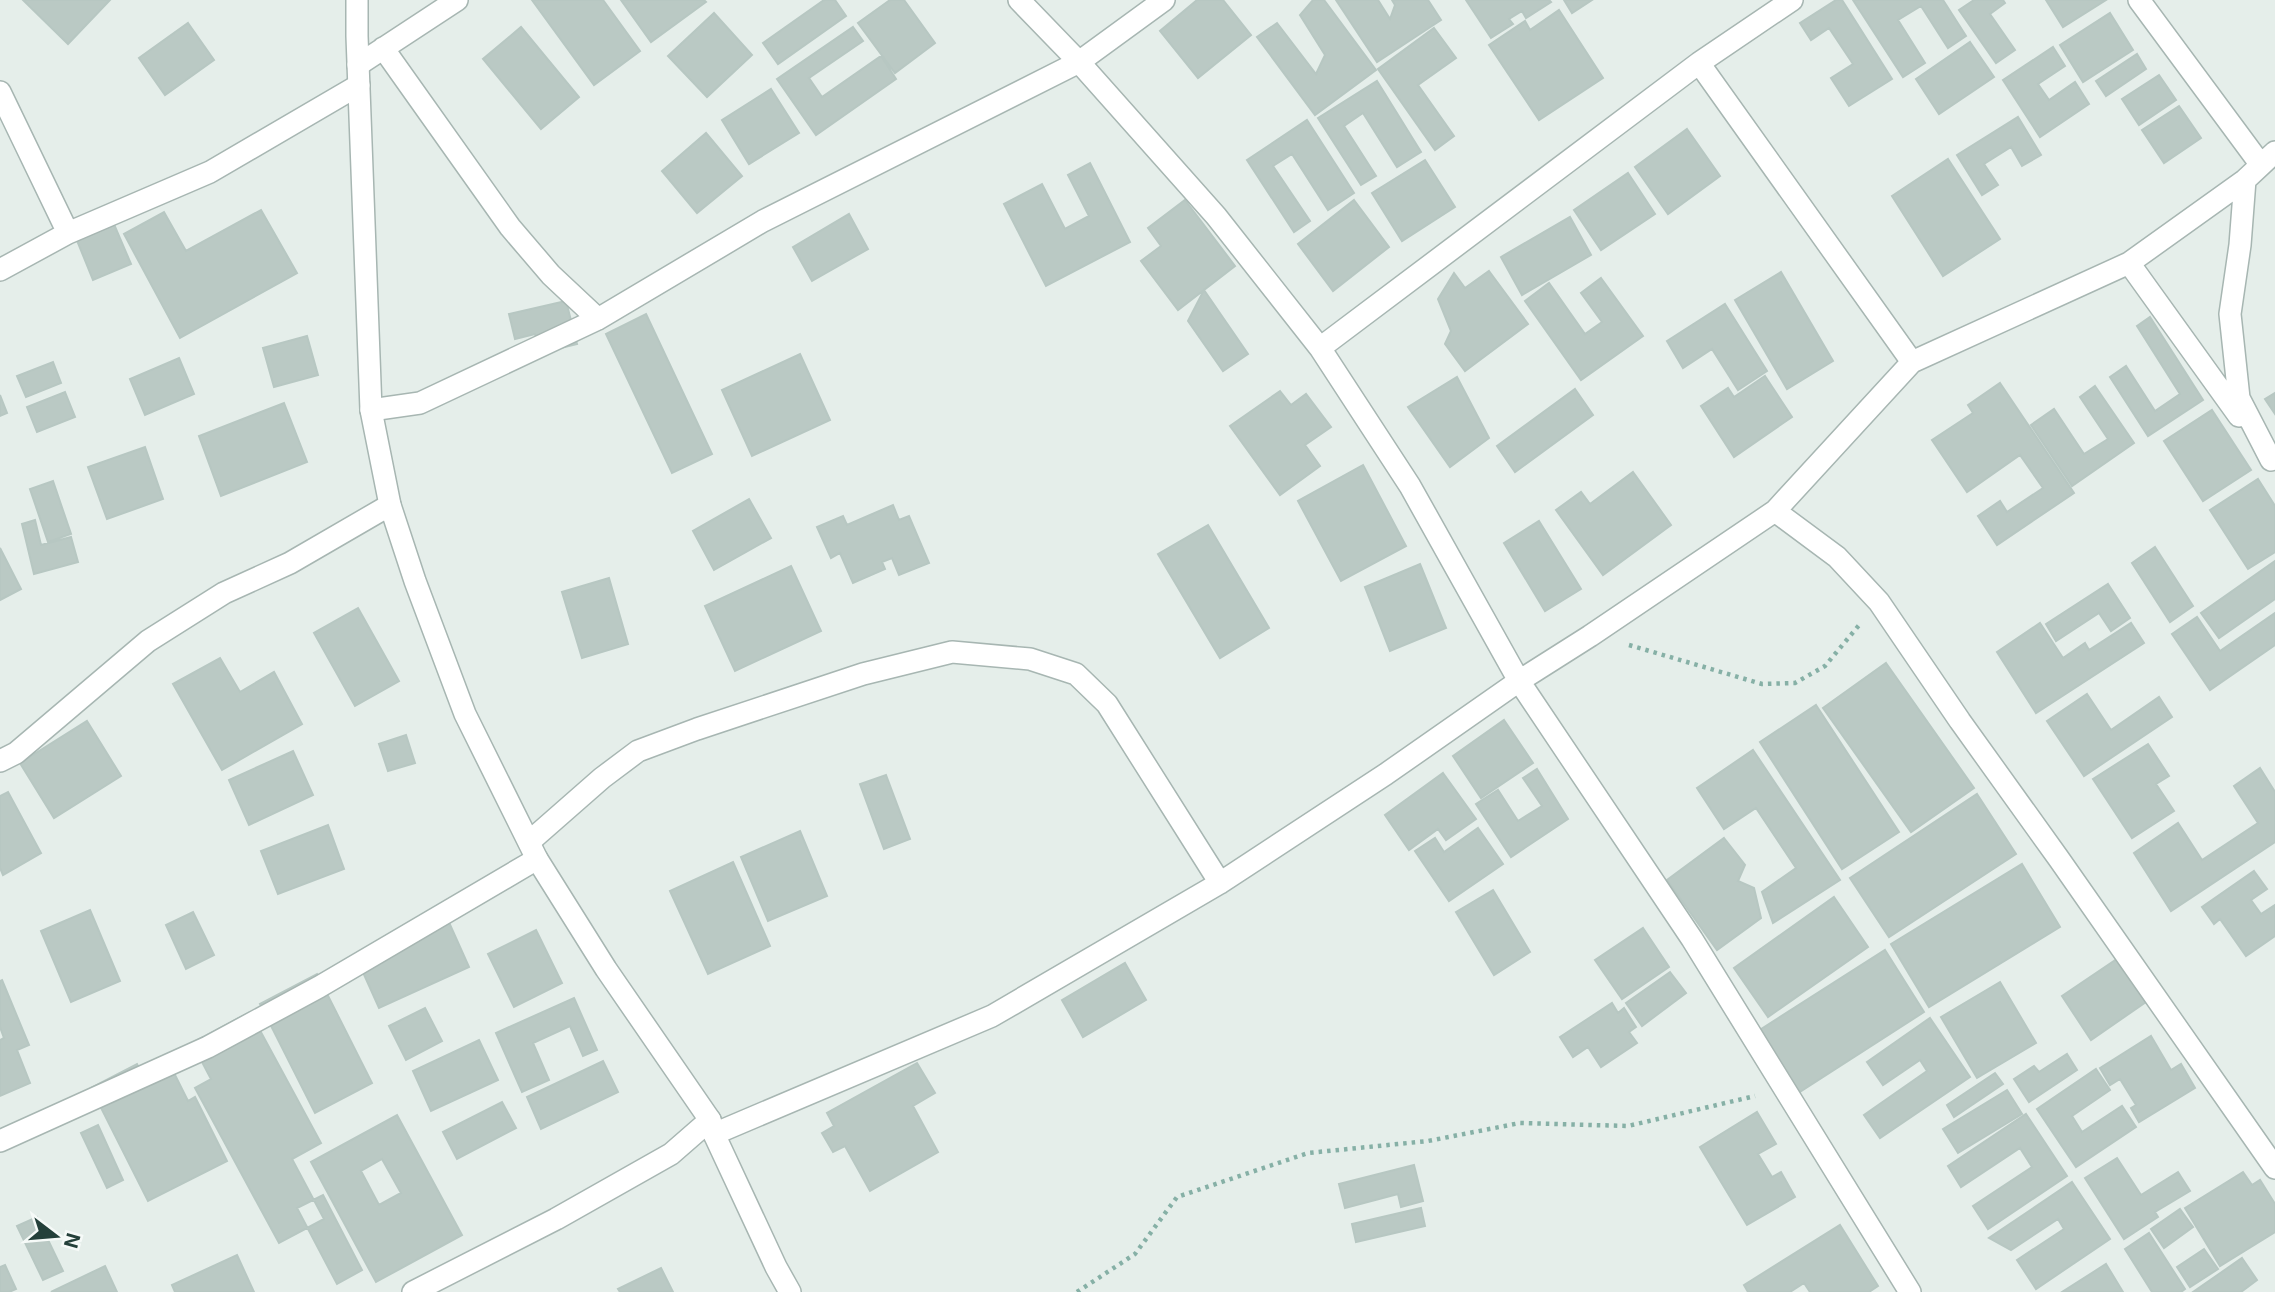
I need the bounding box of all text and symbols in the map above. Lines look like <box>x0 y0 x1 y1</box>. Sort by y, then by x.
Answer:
north arrow <box>21 1201 91 1271</box>
text: N <box>59 1230 85 1251</box>

